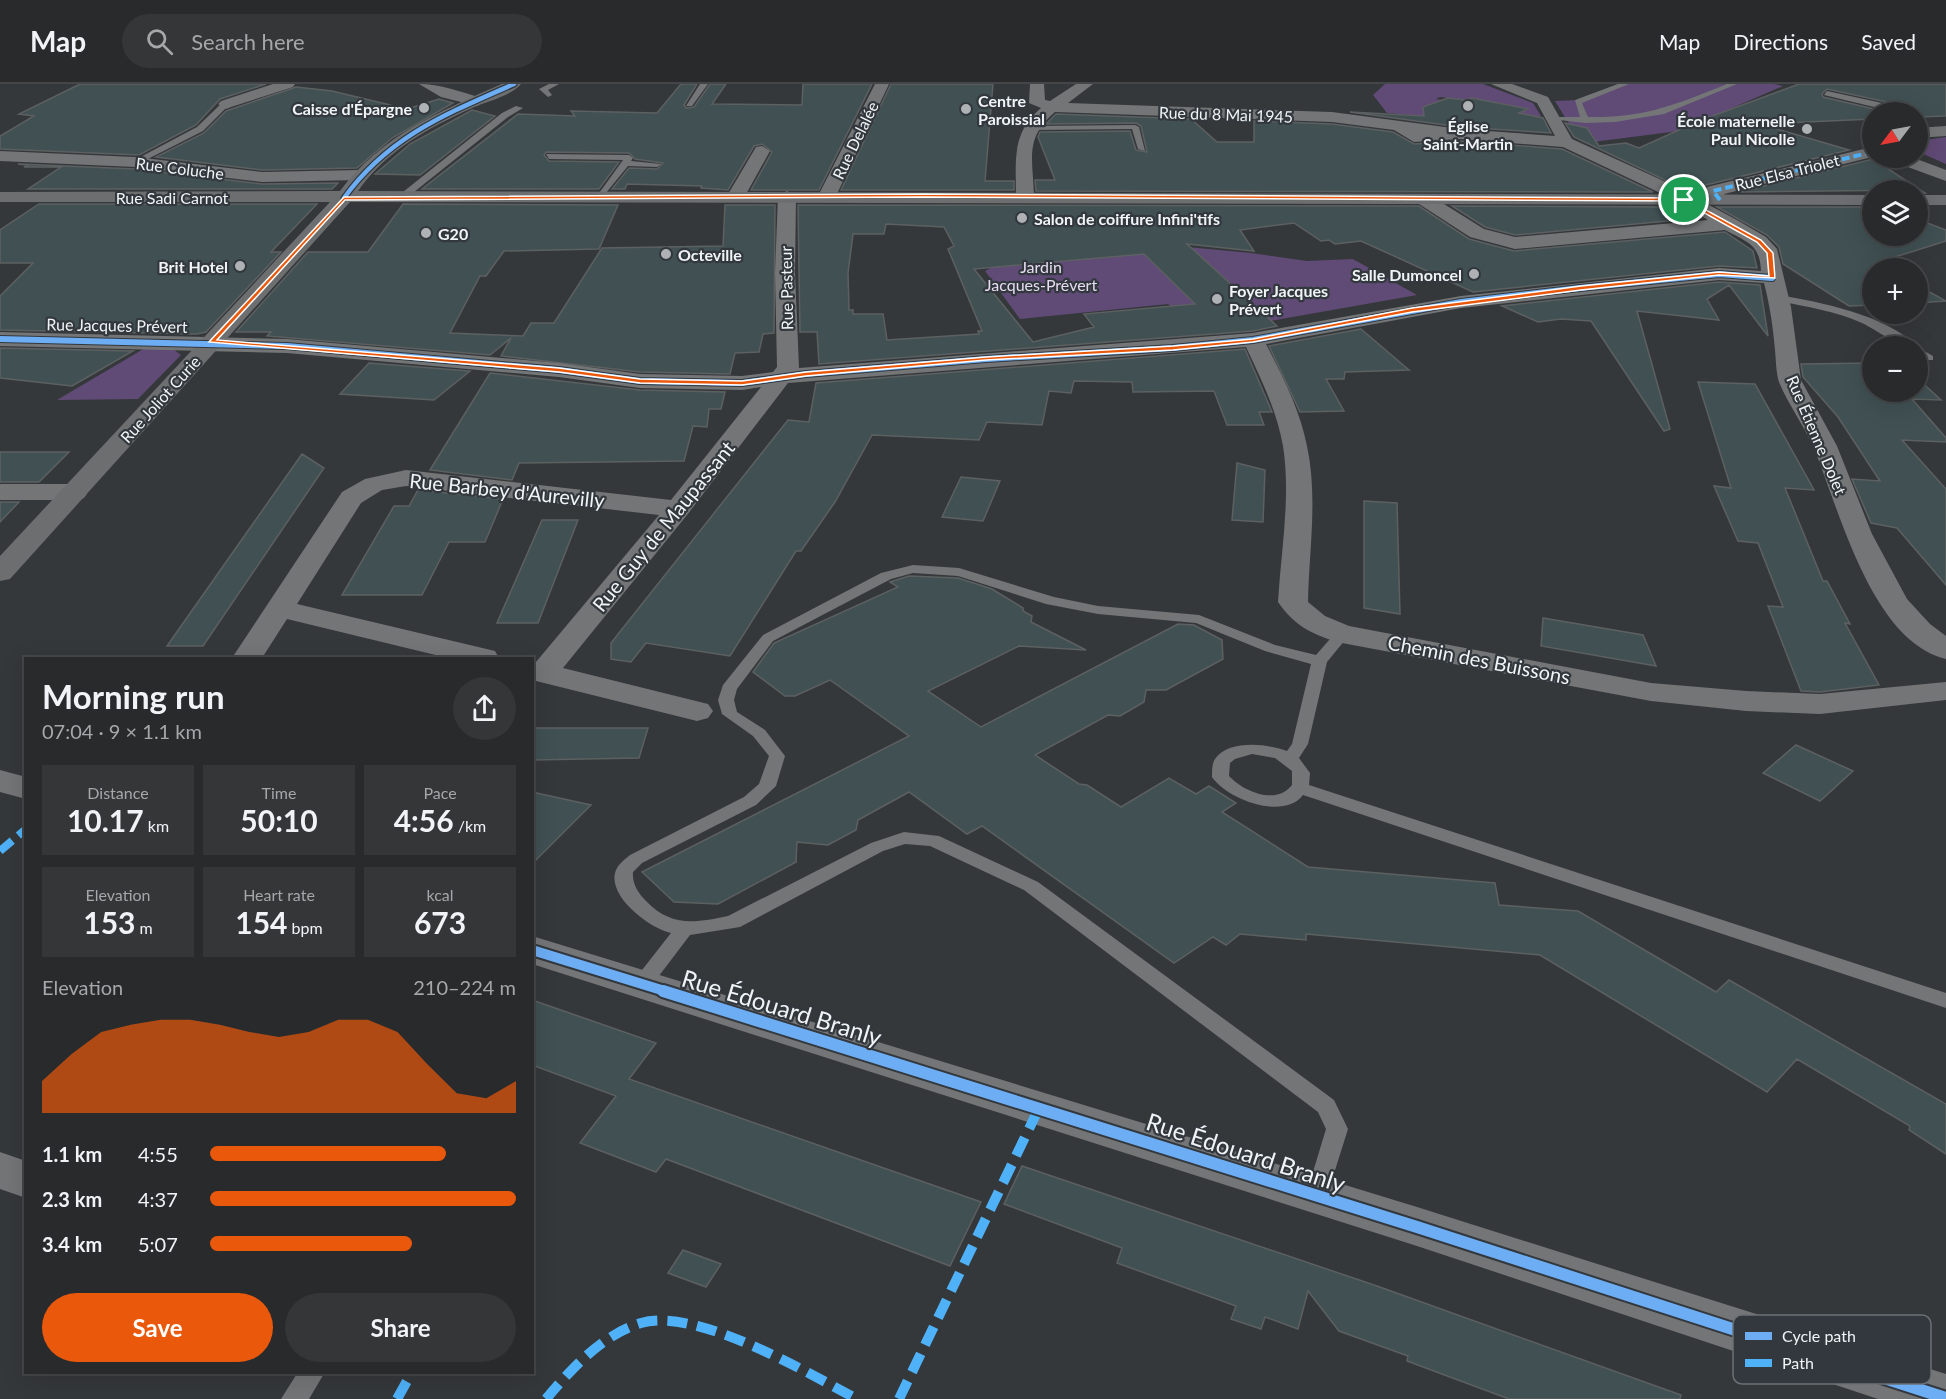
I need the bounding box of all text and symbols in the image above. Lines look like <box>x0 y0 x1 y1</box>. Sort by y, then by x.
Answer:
search box <box>122 14 542 68</box>
text: Map <box>30 24 86 58</box>
icon: search <box>143 25 176 58</box>
text: Search here <box>191 28 305 55</box>
text: Map <box>1659 29 1700 54</box>
text: Directions <box>1733 29 1828 54</box>
text: Saved <box>1861 29 1916 54</box>
place label: Centre Paroissial <box>978 91 1045 128</box>
street label: Rue Delalée <box>828 98 882 182</box>
place label: Caisse d'Épargne <box>292 99 412 118</box>
marker: Église Saint-Martin <box>1461 99 1475 113</box>
marker: Caisse d'Épargne <box>417 101 431 115</box>
marker: Centre Paroissial <box>959 102 973 116</box>
street label: Rue du 8 Mai 1945 <box>1159 102 1293 126</box>
north arrow <box>1862 102 1928 168</box>
map controls <box>1862 102 1928 402</box>
place label: École maternelle Paul Nicolle <box>1677 111 1795 148</box>
place label: Église Saint-Martin <box>1423 116 1513 153</box>
marker: École maternelle Paul Nicolle <box>1800 122 1814 136</box>
street label: Rue Elsa Triolet <box>1733 150 1841 194</box>
street label: Rue Coluche <box>135 153 225 183</box>
pin <box>1658 174 1709 225</box>
button: layers <box>1862 180 1928 246</box>
icon: arrive <box>1667 183 1700 216</box>
street label: Rue Sadi Carnot <box>116 188 229 207</box>
place label: Salon de coiffure Infini'tifs <box>1034 209 1220 228</box>
marker: Salon de coiffure Infini'tifs <box>1015 211 1029 225</box>
place label: G20 <box>438 224 468 243</box>
marker: G20 <box>419 226 433 240</box>
place label: Octeville <box>678 245 742 264</box>
street label: Rue Pasteur <box>776 246 796 330</box>
marker: Octeville <box>659 247 673 261</box>
place label: Brit Hotel <box>158 257 228 276</box>
park label: Jardin Jacques-Prévert <box>985 257 1097 294</box>
button: + <box>1862 258 1928 324</box>
marker: Brit Hotel <box>233 259 247 273</box>
place label: Salle Dumoncel <box>1352 265 1462 284</box>
marker: Salle Dumoncel <box>1467 267 1481 281</box>
place label: Foyer Jacques Prévert <box>1229 281 1328 318</box>
marker: Foyer Jacques Prévert <box>1210 292 1224 306</box>
street label: Rue Jacques Prévert <box>46 314 188 336</box>
button: − <box>1862 336 1928 402</box>
street label: Rue Joliot Curie <box>116 352 204 446</box>
street label: Rue Étienne Dolet <box>1783 372 1851 498</box>
street label: Rue Guy de Maupassant <box>587 436 739 616</box>
street label: Rue Barbey d'Aurevilly <box>408 468 606 512</box>
street label: Chemin des Buissons <box>1386 630 1572 688</box>
text: Morning run <box>42 676 225 716</box>
button: share <box>453 677 516 740</box>
text: 07:04 · 9 × 1.1 km <box>42 719 202 743</box>
text: Distance <box>87 783 149 802</box>
text: Time <box>262 783 296 802</box>
text: Pace <box>423 783 457 802</box>
text: 10.17 <box>67 802 144 838</box>
text: 50:10 <box>240 802 318 838</box>
text: 4:56 <box>394 802 454 838</box>
text: km <box>144 816 169 835</box>
text: /km <box>454 816 486 835</box>
text: Elevation <box>86 885 151 904</box>
text: Heart rate <box>243 885 315 904</box>
text: kcal <box>426 885 454 904</box>
text: 153 <box>83 904 135 940</box>
text: 154 <box>235 904 288 940</box>
text: 673 <box>414 904 466 940</box>
text: m <box>135 918 153 937</box>
text: bpm <box>288 918 323 937</box>
street label: Rue Édouard Branly <box>679 963 886 1051</box>
text: Elevation <box>42 975 123 999</box>
text: 210–224 m <box>413 975 516 999</box>
street label: Rue Édouard Branly <box>1143 1106 1350 1198</box>
text: 1.1 km <box>42 1142 102 1166</box>
text: 4:55 <box>138 1142 178 1166</box>
text: 2.3 km <box>42 1187 102 1211</box>
text: 4:37 <box>138 1187 178 1211</box>
text: 3.4 km <box>42 1232 102 1256</box>
text: 5:07 <box>138 1232 178 1256</box>
button: Save <box>42 1293 273 1362</box>
button: Share <box>285 1293 516 1362</box>
legend <box>1733 1315 1931 1384</box>
text: Cycle path <box>1782 1326 1856 1345</box>
text: Path <box>1782 1353 1814 1372</box>

